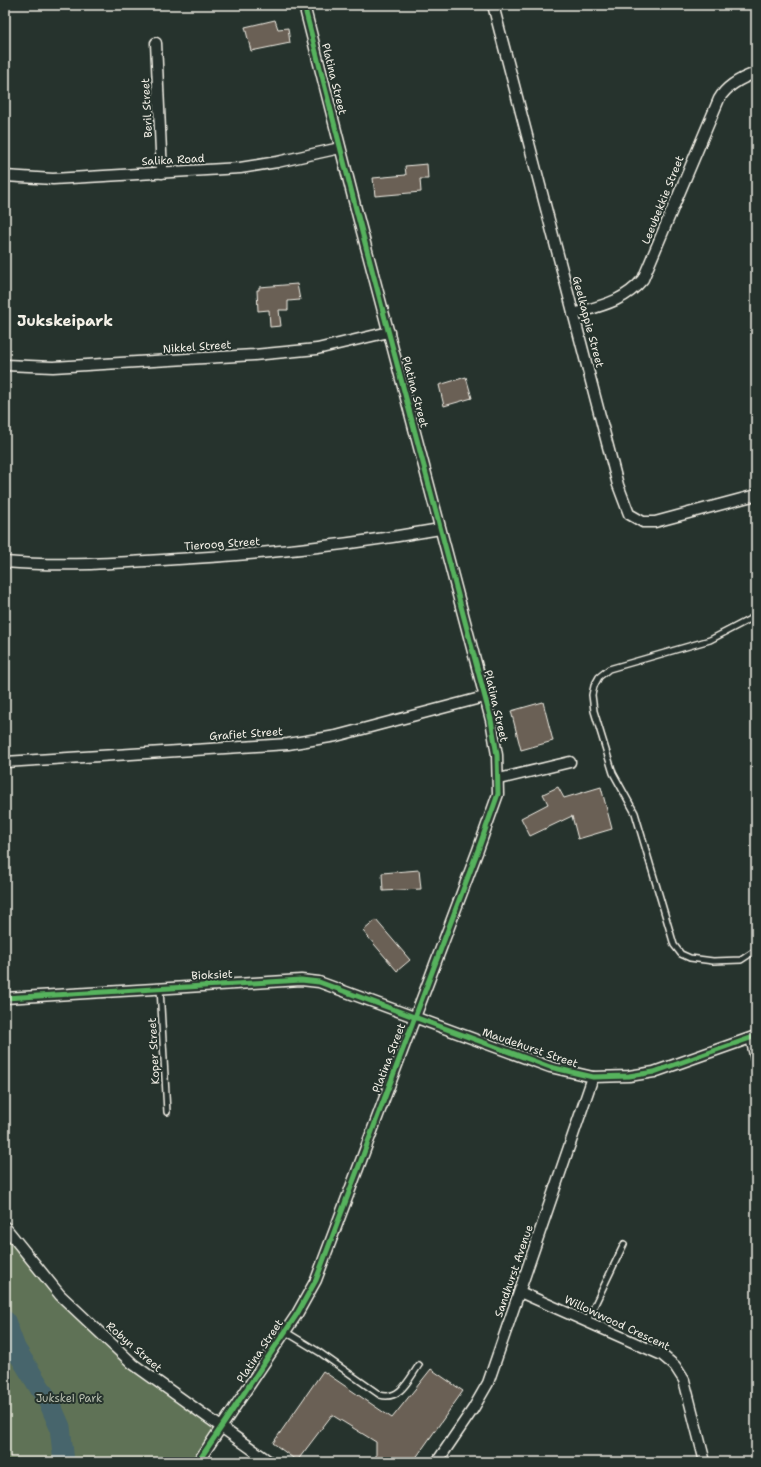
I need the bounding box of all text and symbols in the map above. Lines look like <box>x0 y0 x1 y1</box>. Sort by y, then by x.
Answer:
street label: Platina Street <box>318 42 350 117</box>
street label: Beril Street <box>138 78 156 138</box>
street label: Salika Road <box>141 151 205 169</box>
street label: Leeubekkie Street <box>638 153 688 247</box>
street label: Geelkappie Street <box>569 275 607 370</box>
district label: Jukskeipark <box>17 311 113 331</box>
street label: Nikkel Street <box>162 337 232 357</box>
street label: Platina Street <box>398 355 432 430</box>
street label: Tieroog Street <box>183 534 261 554</box>
street label: Platina Street <box>480 668 512 744</box>
street label: Grafiet Street <box>209 724 284 744</box>
street label: Bioksiet <box>191 966 233 984</box>
street label: Koper Street <box>145 1017 163 1085</box>
street label: Platina Street <box>369 1021 409 1095</box>
street label: Maudehurst Street <box>480 1025 580 1071</box>
street label: Sandhurst Avenue <box>491 1223 537 1319</box>
street label: Willowwood Crescent <box>562 1292 672 1354</box>
street label: Platina Street <box>233 1316 287 1386</box>
street label: Robyn Street <box>103 1319 165 1376</box>
park label: Jukskei Park <box>36 1391 102 1406</box>

